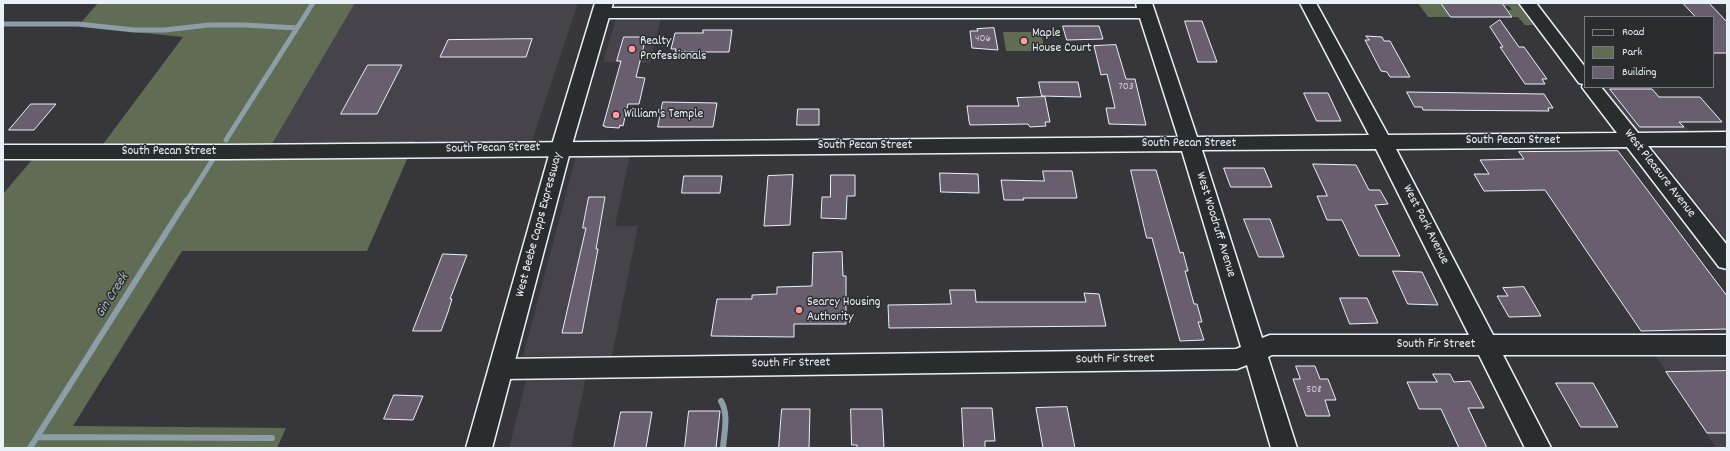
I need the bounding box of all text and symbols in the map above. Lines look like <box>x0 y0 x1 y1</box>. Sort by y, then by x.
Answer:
legend <box>1584 16 1714 88</box>
text: Road <box>1622 24 1644 41</box>
place label: Maple House Court <box>1032 26 1092 57</box>
house number: 406 <box>975 32 991 46</box>
place label: Realty Professionals <box>640 34 707 65</box>
marker: Maple House Court <box>1019 36 1029 46</box>
marker: Realty Professionals <box>627 44 637 54</box>
text: Park <box>1622 44 1642 61</box>
text: Building <box>1622 64 1657 81</box>
house number: 703 <box>1118 80 1134 94</box>
place label: William's Temple <box>624 107 703 123</box>
marker: William's Temple <box>611 110 621 120</box>
street label: West Pleasure Avenue <box>1620 127 1698 221</box>
street label: South Pecan Street <box>1466 133 1560 149</box>
street label: South Pecan Street <box>1142 136 1236 152</box>
street label: South Pecan Street <box>818 138 912 154</box>
street label: South Pecan Street <box>446 140 540 158</box>
street label: South Pecan Street <box>122 144 216 160</box>
street label: West Beebe Capps Expressway <box>513 151 567 299</box>
street label: West Woodruff Avenue <box>1192 170 1238 280</box>
street label: West Park Avenue <box>1398 183 1452 267</box>
water label: Gin Creek <box>93 271 133 321</box>
place label: Searcy Housing Authority <box>807 295 880 326</box>
marker: Searcy Housing Authority <box>794 305 804 315</box>
street label: South Fir Street <box>1397 337 1475 353</box>
street label: South Fir Street <box>1076 352 1154 368</box>
street label: South Fir Street <box>752 356 830 372</box>
house number: 508 <box>1306 383 1322 397</box>

